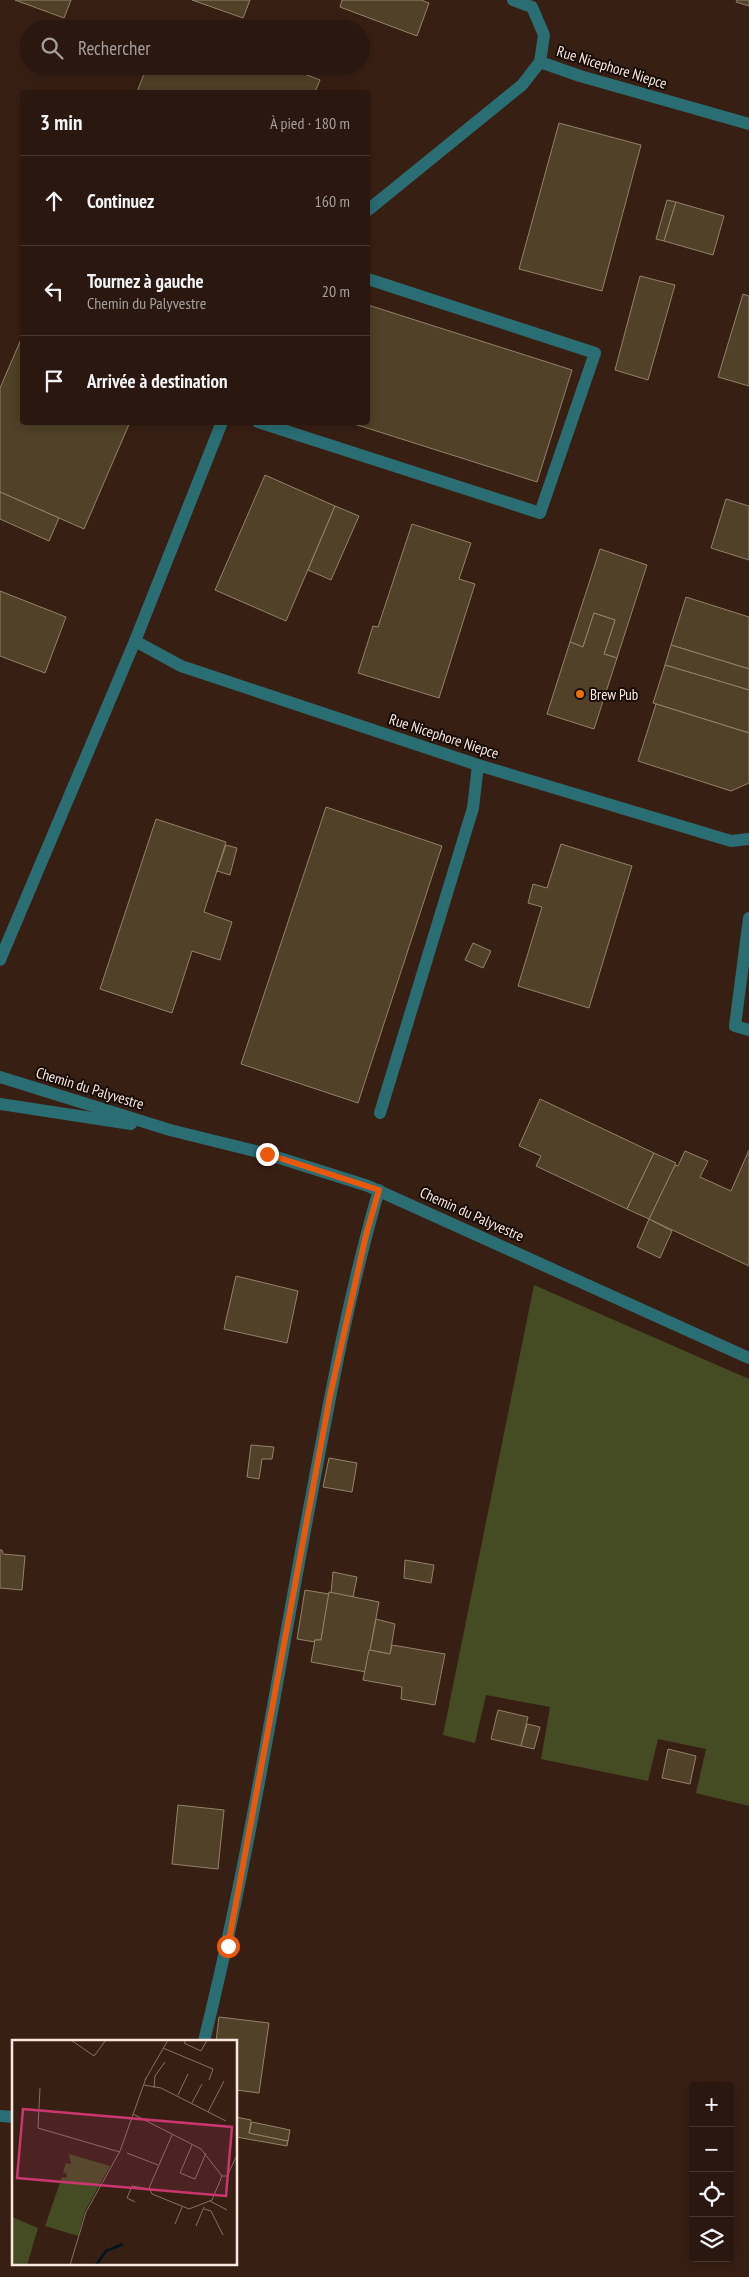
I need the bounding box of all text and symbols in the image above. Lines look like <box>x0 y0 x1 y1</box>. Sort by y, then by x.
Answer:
search box <box>20 20 370 75</box>
icon: search <box>38 34 66 62</box>
text: Rechercher <box>78 36 150 60</box>
street label: Rue Nicephore Niepce <box>555 41 669 93</box>
text: 3 min <box>40 109 82 136</box>
text: À pied · 180 m <box>270 113 350 133</box>
icon: ahead <box>40 187 68 215</box>
text: Continuez <box>87 189 154 213</box>
text: 160 m <box>315 191 350 211</box>
text: Tournez à gauche <box>87 269 204 293</box>
icon: left <box>40 277 68 305</box>
text: 20 m <box>322 281 350 301</box>
text: Chemin du Palyvestre <box>87 293 206 313</box>
icon: arrive <box>40 367 68 395</box>
text: Arrivée à destination <box>87 369 228 393</box>
place label: Brew Pub <box>590 685 638 704</box>
marker: Brew Pub <box>574 688 586 700</box>
street label: Rue Nicephore Niepce <box>387 709 501 763</box>
street label: Chemin du Palyvestre <box>34 1063 146 1113</box>
route end <box>256 1143 279 1166</box>
street label: Chemin du Palyvestre <box>417 1183 527 1245</box>
route start <box>217 1935 240 1958</box>
inset map <box>12 2040 238 2264</box>
map controls <box>689 2082 734 2262</box>
button: + <box>689 2082 734 2127</box>
button: − <box>689 2127 734 2172</box>
button: locate <box>689 2172 734 2217</box>
button: layers <box>689 2217 734 2262</box>

